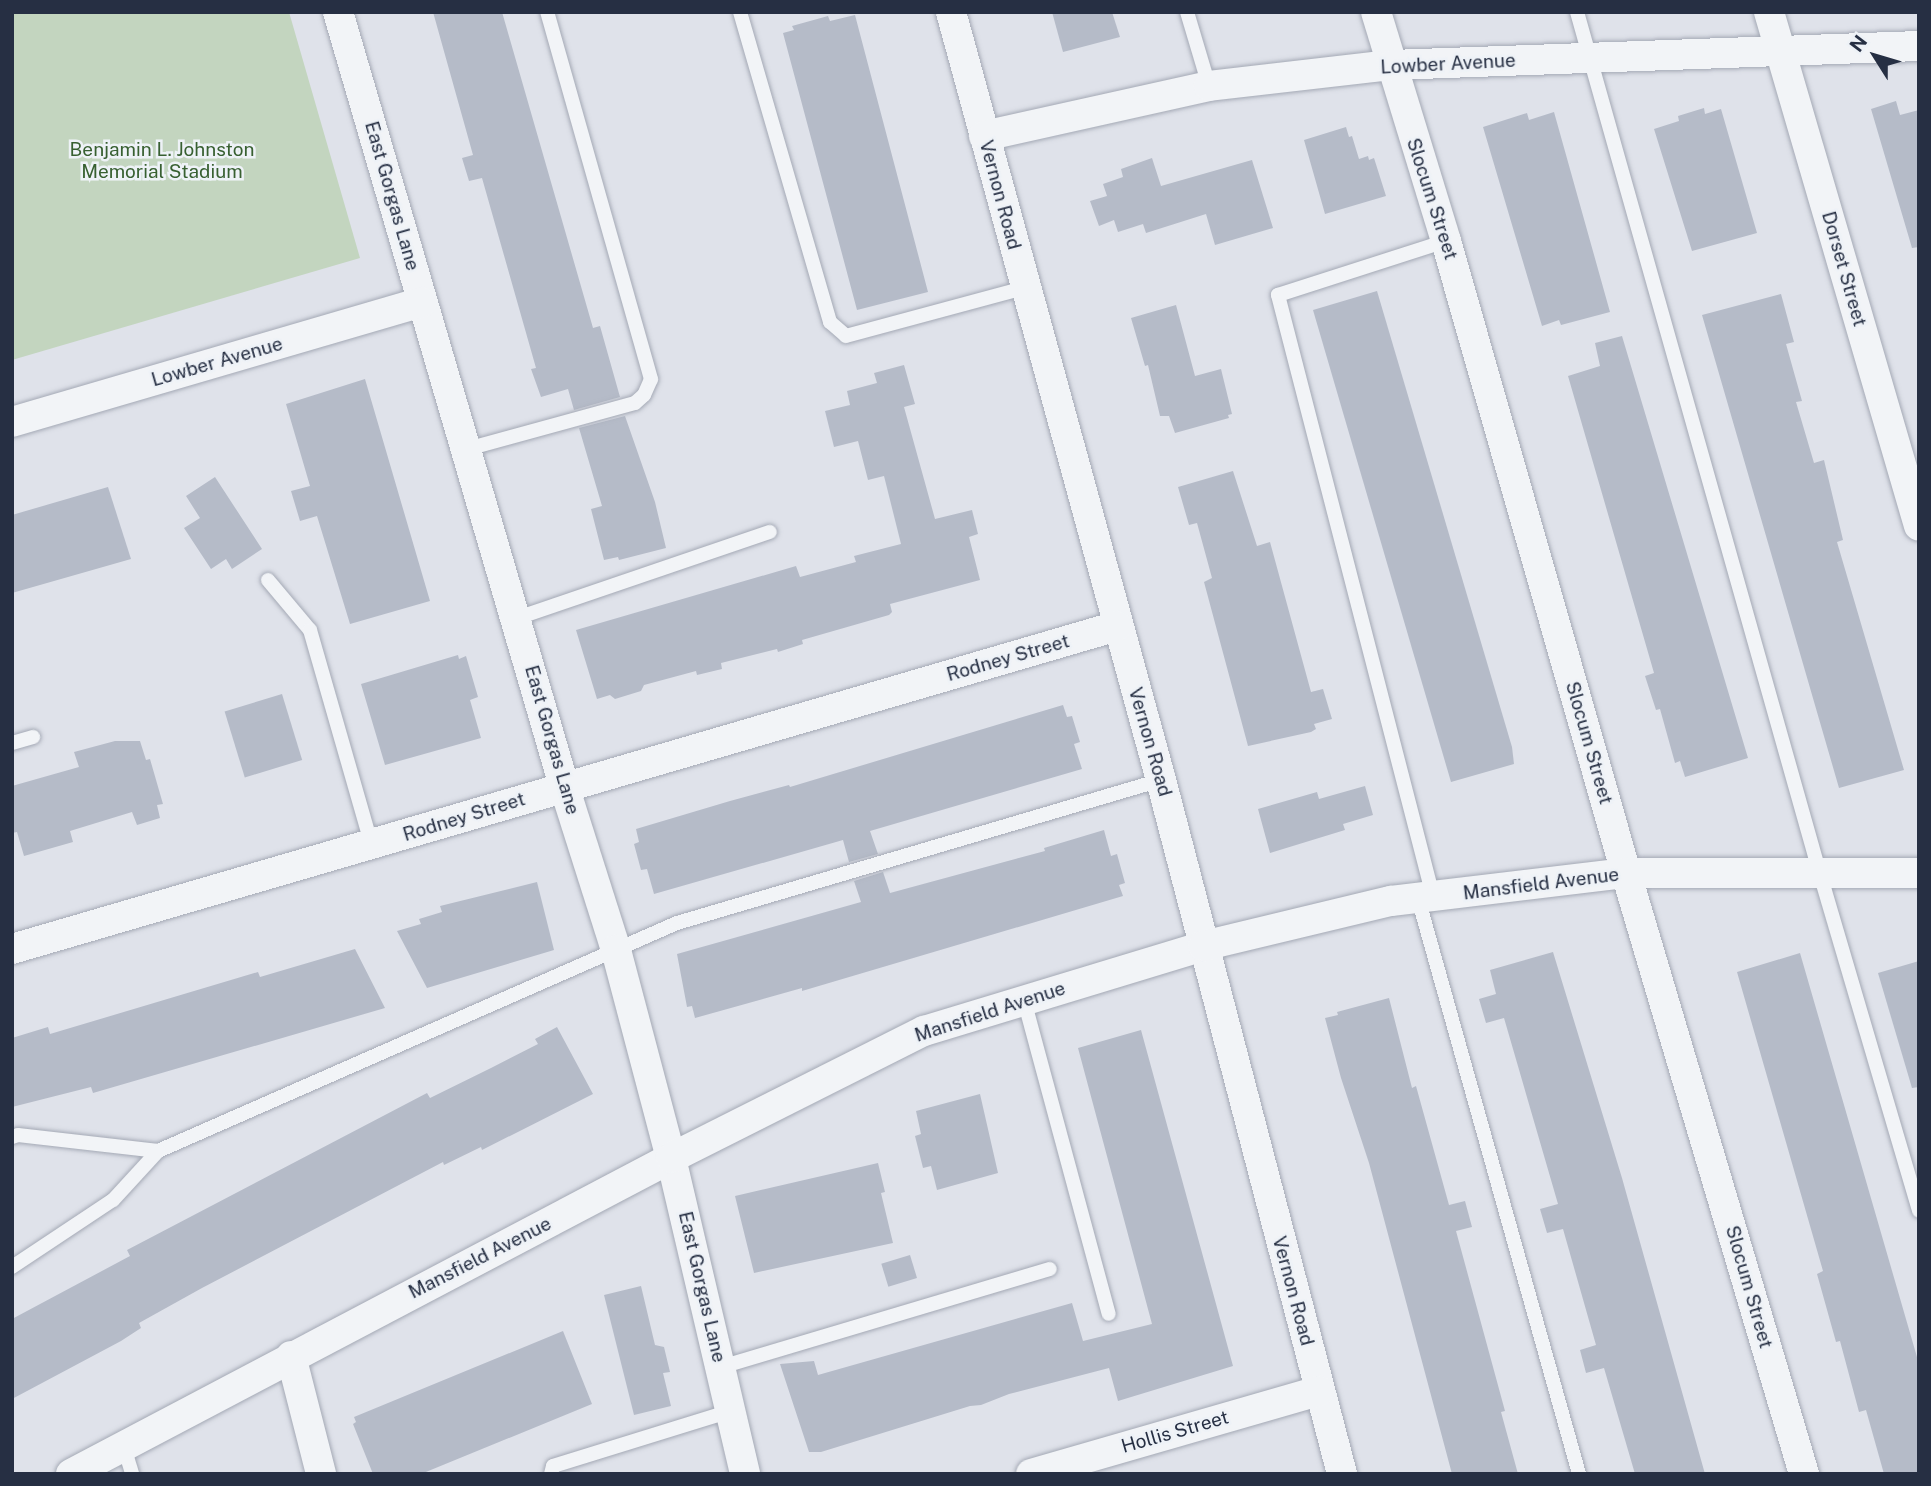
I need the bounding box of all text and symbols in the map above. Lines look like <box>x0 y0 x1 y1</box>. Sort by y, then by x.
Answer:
north arrow <box>1840 21 1910 91</box>
text: N <box>1845 31 1871 56</box>
street label: Lowber Avenue <box>1380 49 1516 79</box>
street label: East Gorgas Lane <box>360 119 424 273</box>
street label: Slocum Street <box>1402 135 1462 263</box>
street label: Vernon Road <box>974 138 1026 252</box>
park label: Benjamin L. Johnston Memorial Stadium <box>70 139 254 183</box>
street label: Dorset Street <box>1817 209 1871 329</box>
street label: Lowber Avenue <box>149 332 285 392</box>
street label: Rodney Street <box>944 630 1072 686</box>
street label: East Gorgas Lane <box>520 663 584 817</box>
street label: Slocum Street <box>1561 679 1617 807</box>
street label: Vernon Road <box>1124 685 1176 799</box>
street label: Rodney Street <box>400 788 528 846</box>
street label: Mansfield Avenue <box>1462 863 1620 905</box>
street label: Mansfield Avenue <box>912 977 1068 1047</box>
street label: East Gorgas Lane <box>674 1209 730 1365</box>
street label: Mansfield Avenue <box>405 1212 555 1304</box>
street label: Slocum Street <box>1721 1223 1777 1351</box>
street label: Vernon Road <box>1267 1234 1319 1348</box>
street label: Hollis Street <box>1119 1406 1231 1458</box>

